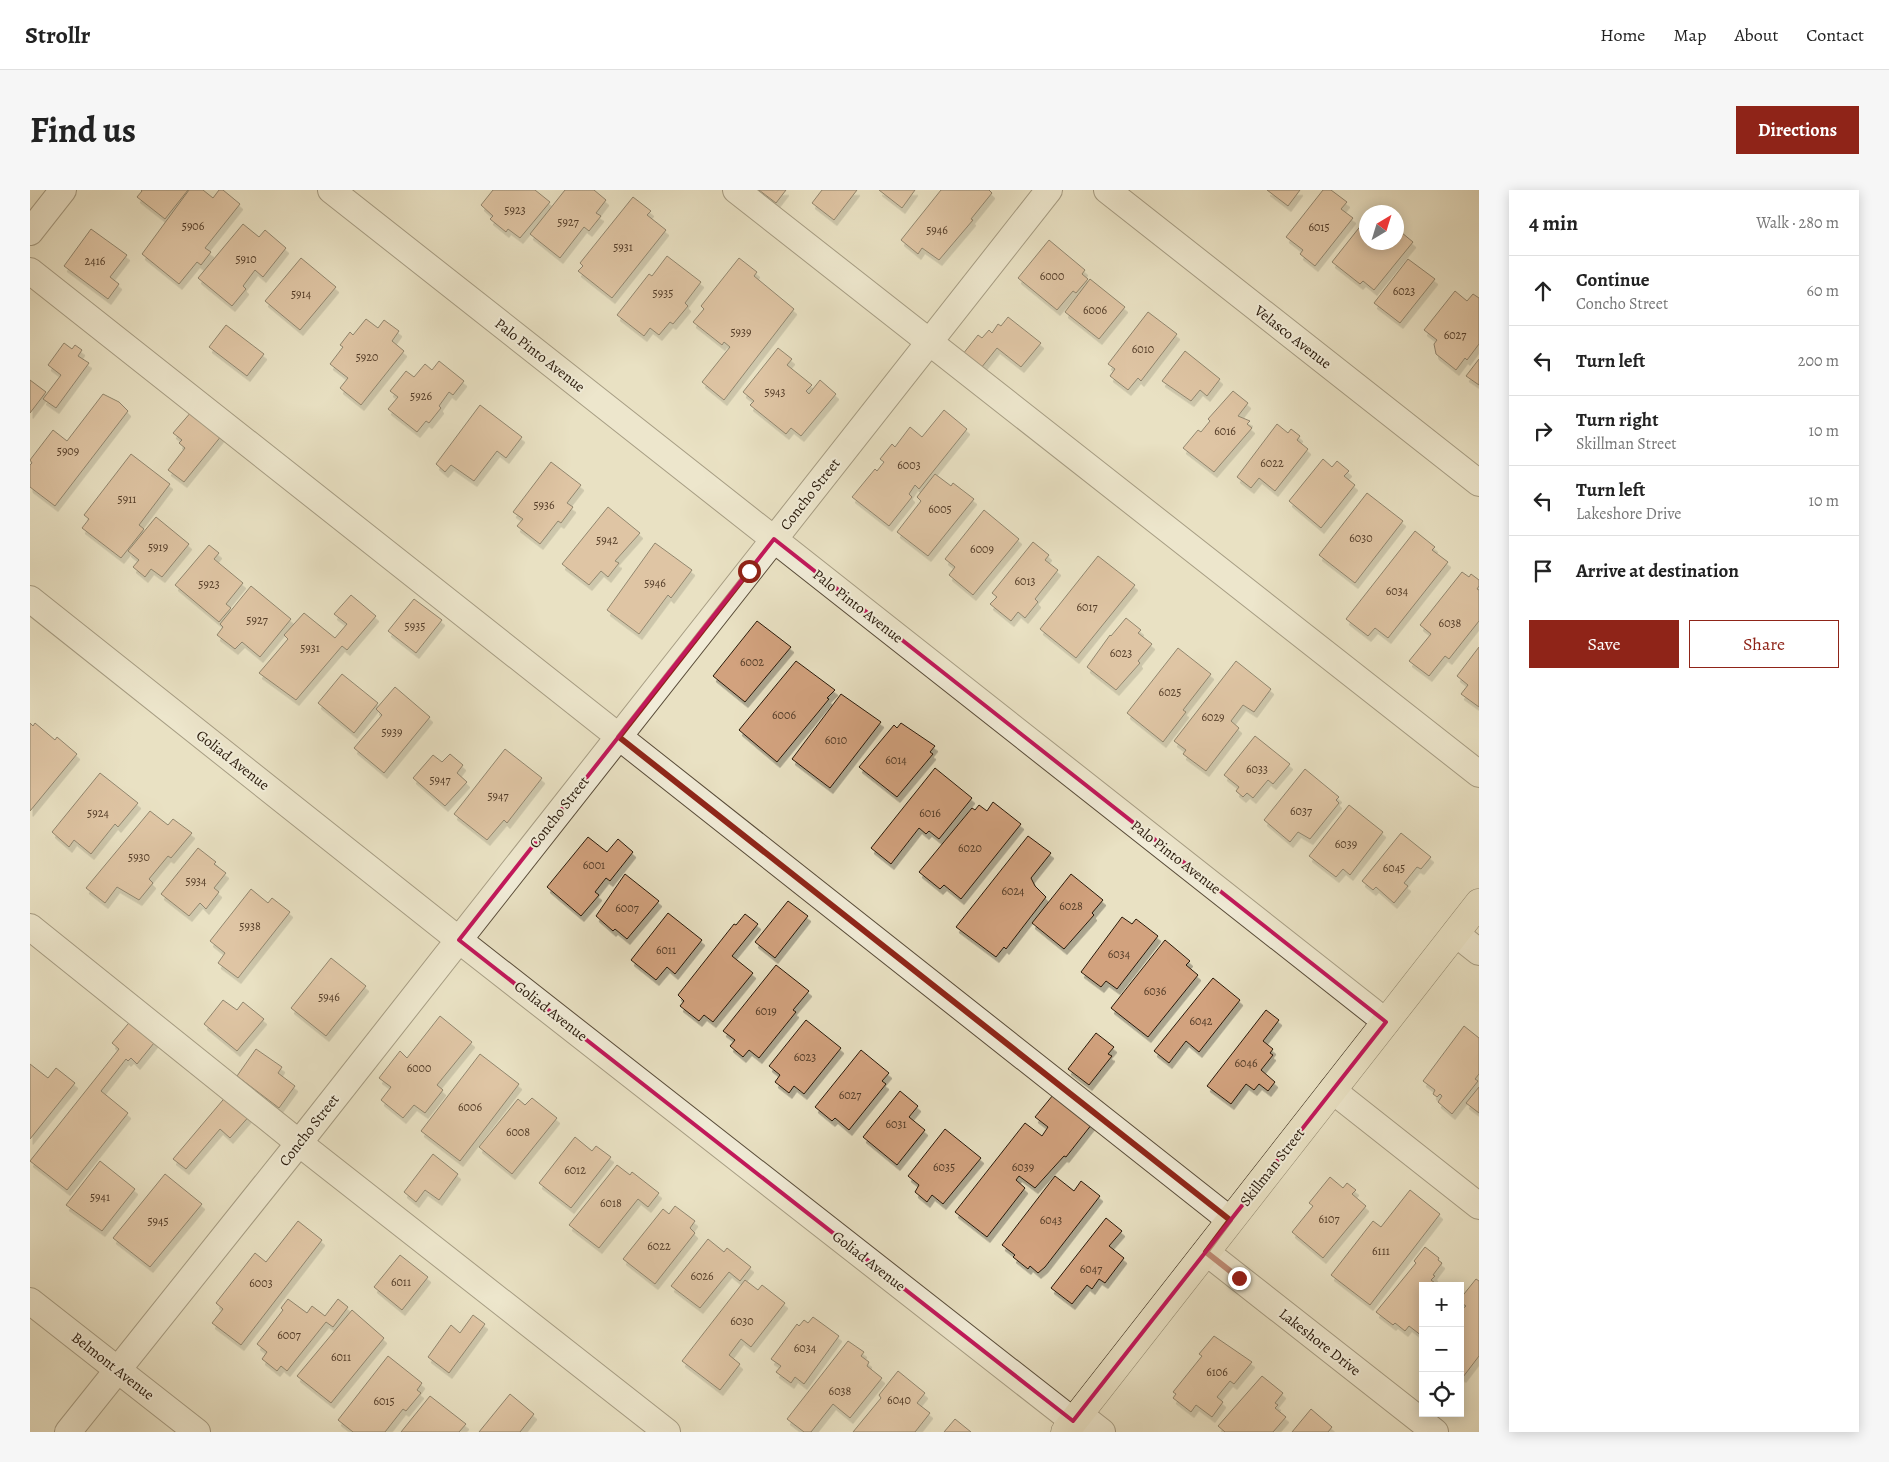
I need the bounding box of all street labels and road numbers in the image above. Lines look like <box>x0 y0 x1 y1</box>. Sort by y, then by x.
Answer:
street label: Velasco Avenue <box>1250 300 1336 374</box>
street label: Palo Pinto Avenue <box>491 313 590 397</box>
street label: Concho Street <box>775 454 845 534</box>
street label: Palo Pinto Avenue <box>809 564 908 648</box>
street label: Goliad Avenue <box>192 725 274 795</box>
street label: Concho Street <box>524 772 594 852</box>
street label: Palo Pinto Avenue <box>1127 815 1226 899</box>
street label: Goliad Avenue <box>510 976 592 1046</box>
street label: Concho Street <box>274 1090 344 1170</box>
street label: Skillman Street <box>1235 1124 1309 1210</box>
street label: Goliad Avenue <box>828 1226 910 1296</box>
street label: Lakeshore Drive <box>1275 1304 1365 1381</box>
street label: Belmont Avenue <box>67 1327 159 1405</box>

